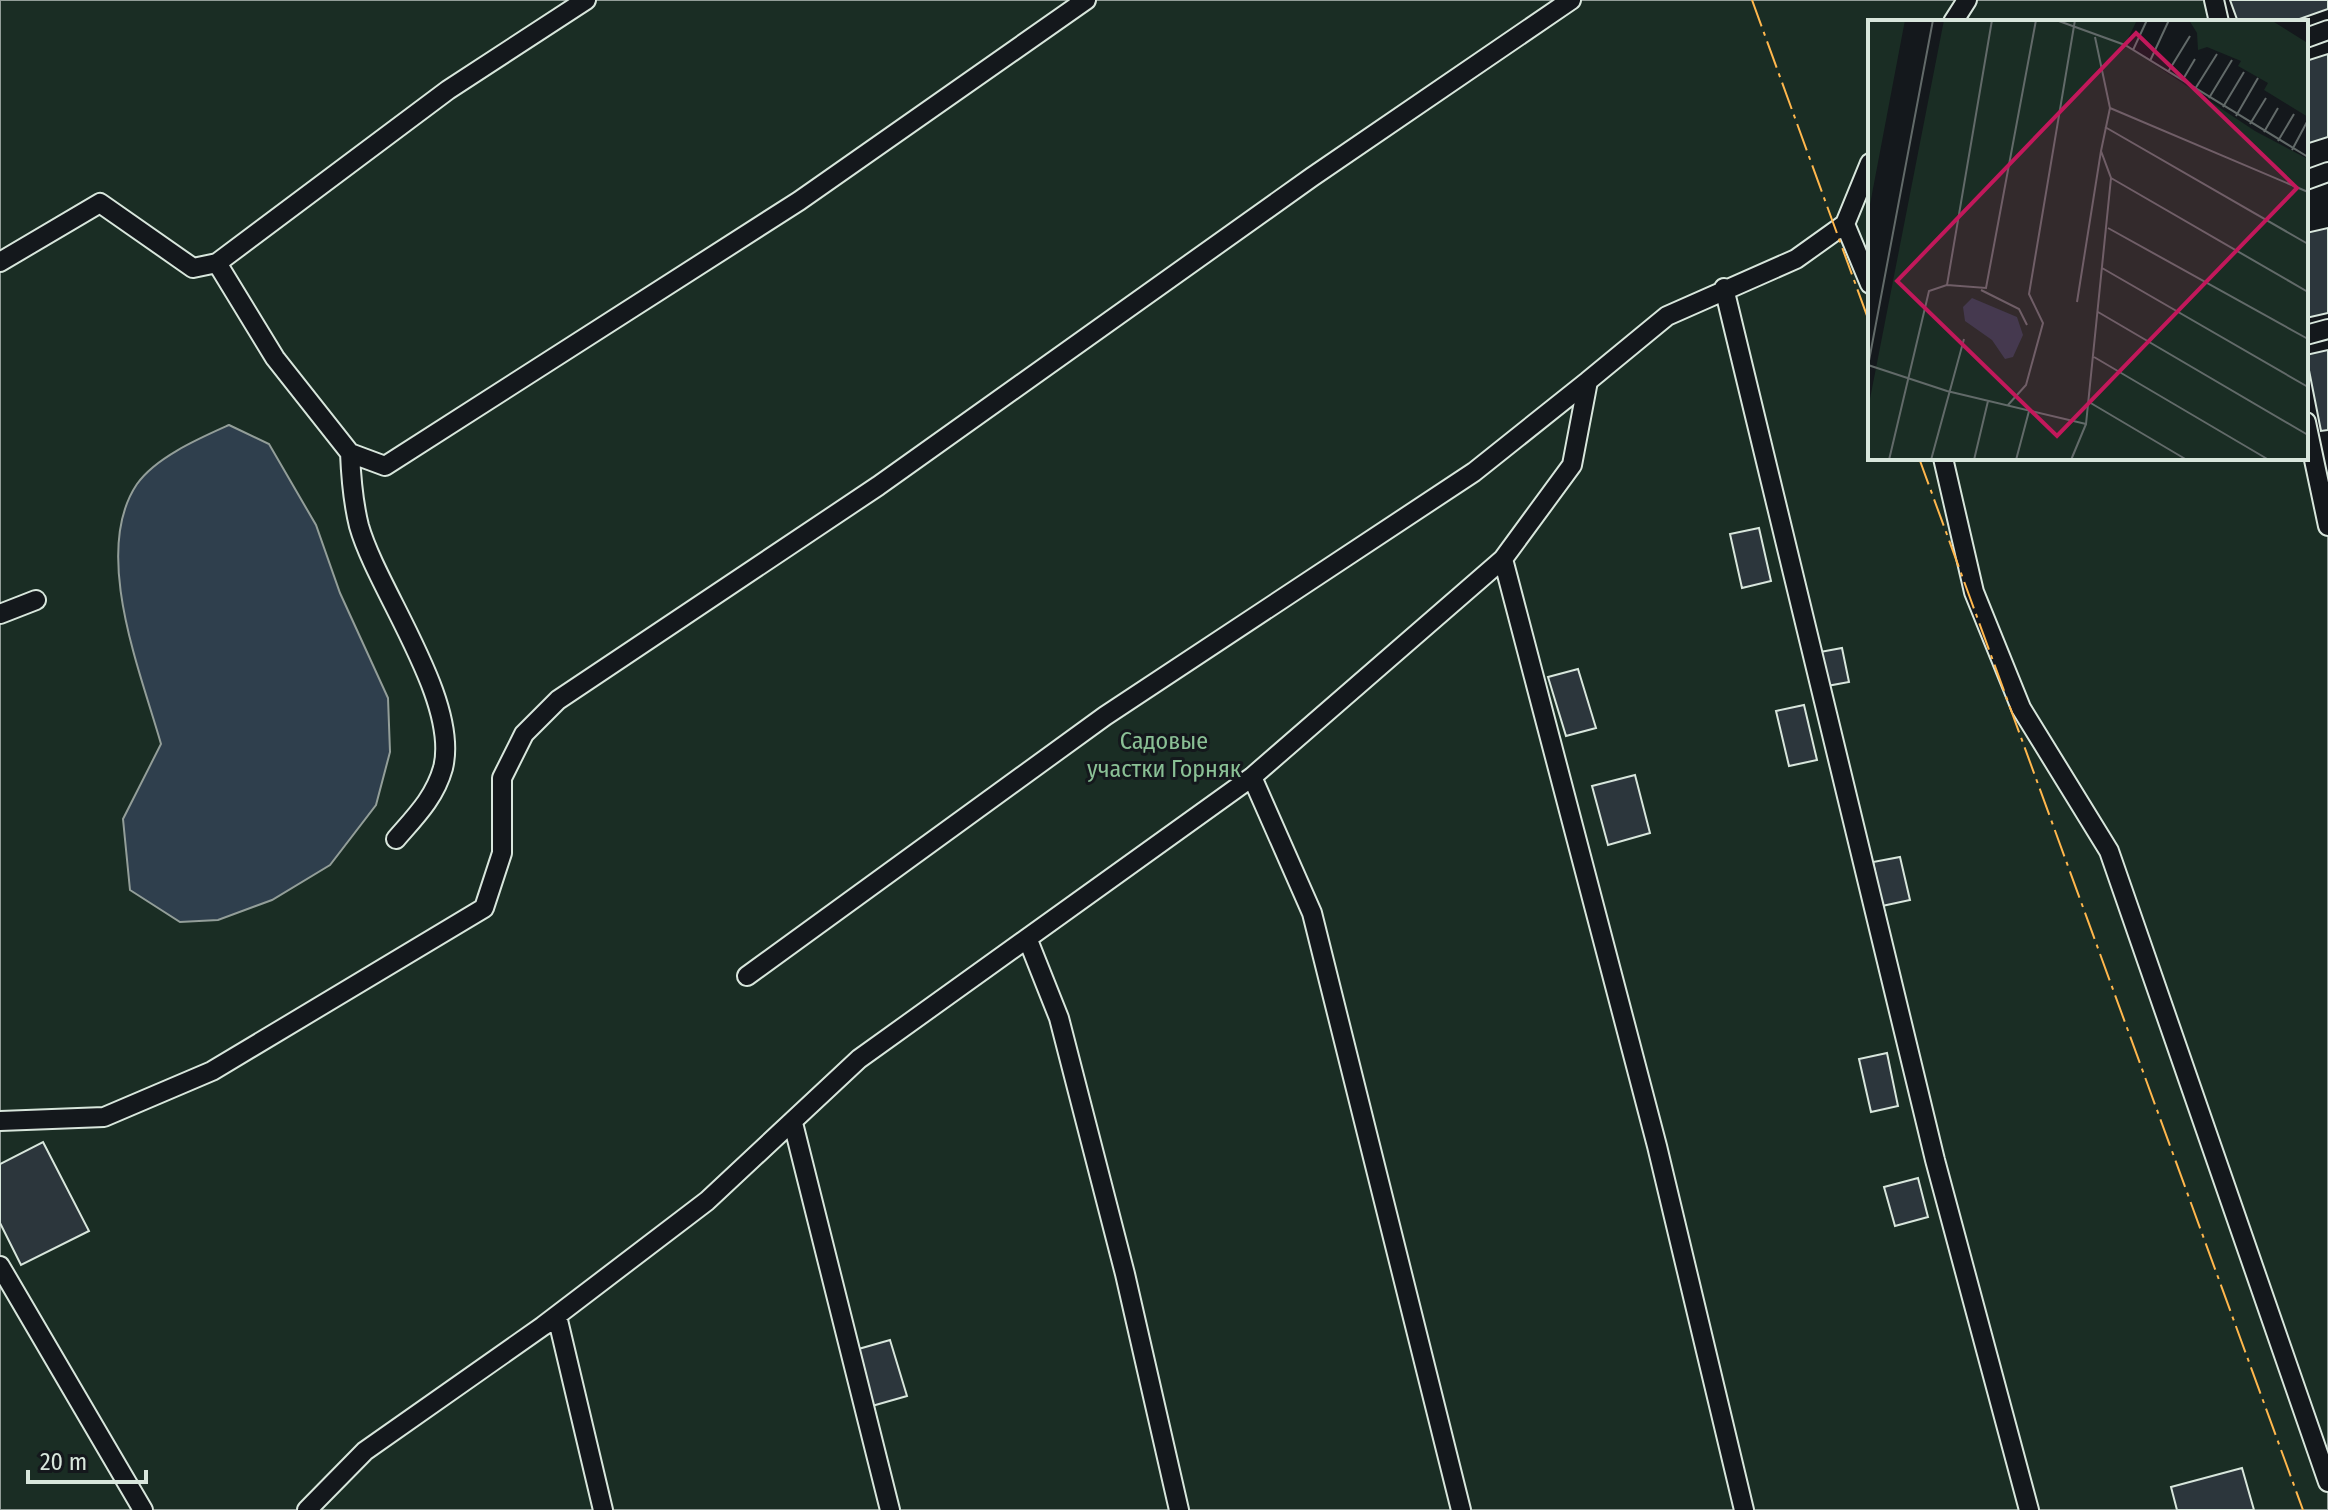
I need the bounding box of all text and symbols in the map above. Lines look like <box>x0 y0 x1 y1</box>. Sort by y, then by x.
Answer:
inset map <box>1868 20 2308 460</box>
park label: Садовые участки Горняк <box>1087 727 1242 783</box>
scale bar <box>28 1434 146 1484</box>
text: 20 m <box>40 1448 87 1476</box>

